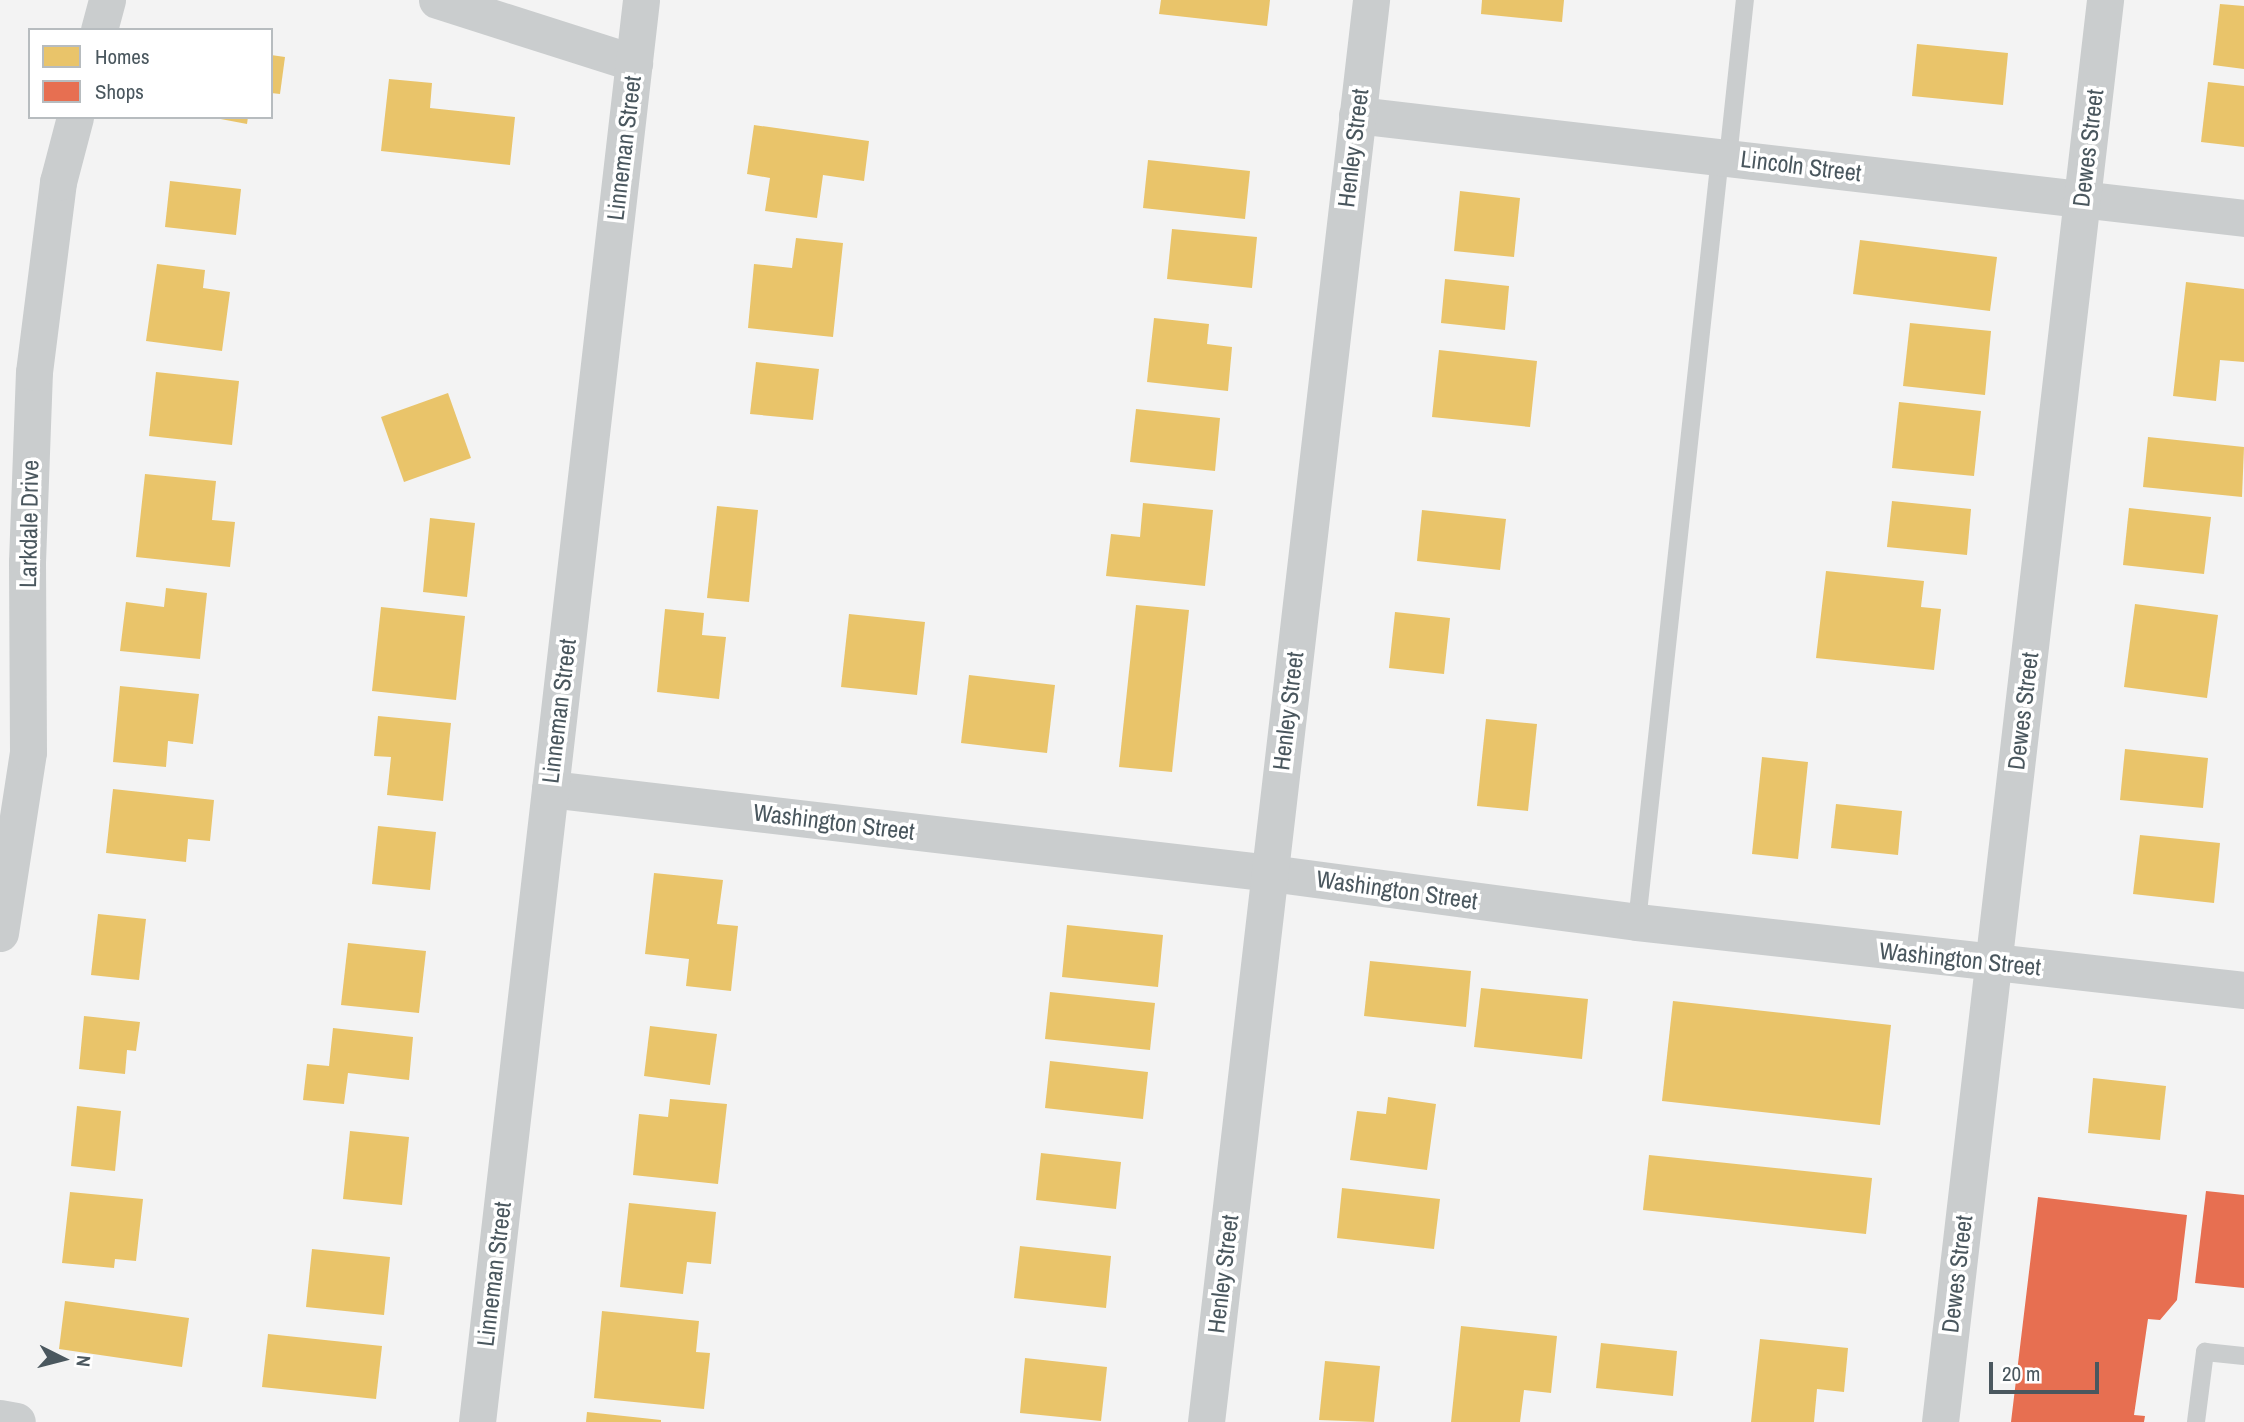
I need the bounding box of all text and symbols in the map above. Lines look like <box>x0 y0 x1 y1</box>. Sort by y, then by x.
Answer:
legend <box>28 28 273 119</box>
text: Homes <box>95 42 150 71</box>
street label: Linneman Street <box>601 74 647 222</box>
text: Shops <box>95 77 144 106</box>
street label: Henley Street <box>1331 87 1375 209</box>
street label: Dewes Street <box>2067 88 2109 208</box>
street label: Lincoln Street <box>1739 144 1863 188</box>
street label: Larkdale Drive <box>13 460 45 588</box>
street label: Linneman Street <box>536 637 582 785</box>
street label: Henley Street <box>1266 650 1310 772</box>
street label: Dewes Street <box>2002 651 2044 771</box>
street label: Washington Street <box>752 798 916 846</box>
street label: Washington Street <box>1315 864 1479 916</box>
street label: Washington Street <box>1878 936 2042 982</box>
street label: Linneman Street <box>471 1200 517 1348</box>
street label: Henley Street <box>1201 1213 1245 1335</box>
street label: Dewes Street <box>1936 1214 1978 1334</box>
north arrow <box>28 1324 98 1394</box>
scale bar <box>1992 1348 2102 1392</box>
text: N <box>70 1354 97 1368</box>
text: 20 m <box>2002 1359 2040 1388</box>

